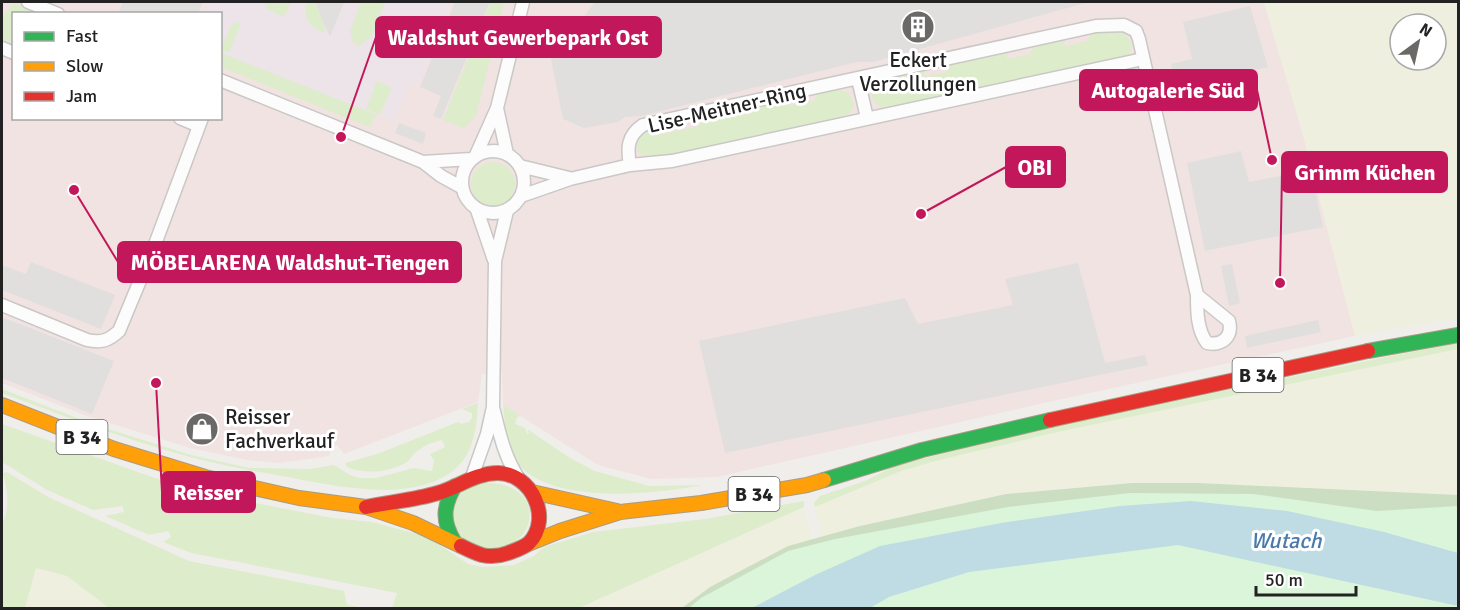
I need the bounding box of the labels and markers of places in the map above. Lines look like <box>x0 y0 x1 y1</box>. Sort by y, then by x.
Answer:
building icon: Eckert Verzollungen <box>900 9 936 45</box>
callout: Waldshut Gewerbepark Ost <box>376 17 661 57</box>
place label: Eckert Verzollungen <box>859 47 977 97</box>
callout: Autogalerie Süd <box>1080 70 1257 110</box>
callout: OBI <box>1006 147 1065 187</box>
callout: Grimm Küchen <box>1282 152 1447 192</box>
callout: MÖBELARENA Waldshut-Tiengen <box>118 242 461 282</box>
place label: Reisser Fachverkauf <box>225 404 335 454</box>
shop icon: Reisser Fachverkauf <box>184 411 220 447</box>
callout: Reisser <box>162 472 255 512</box>

